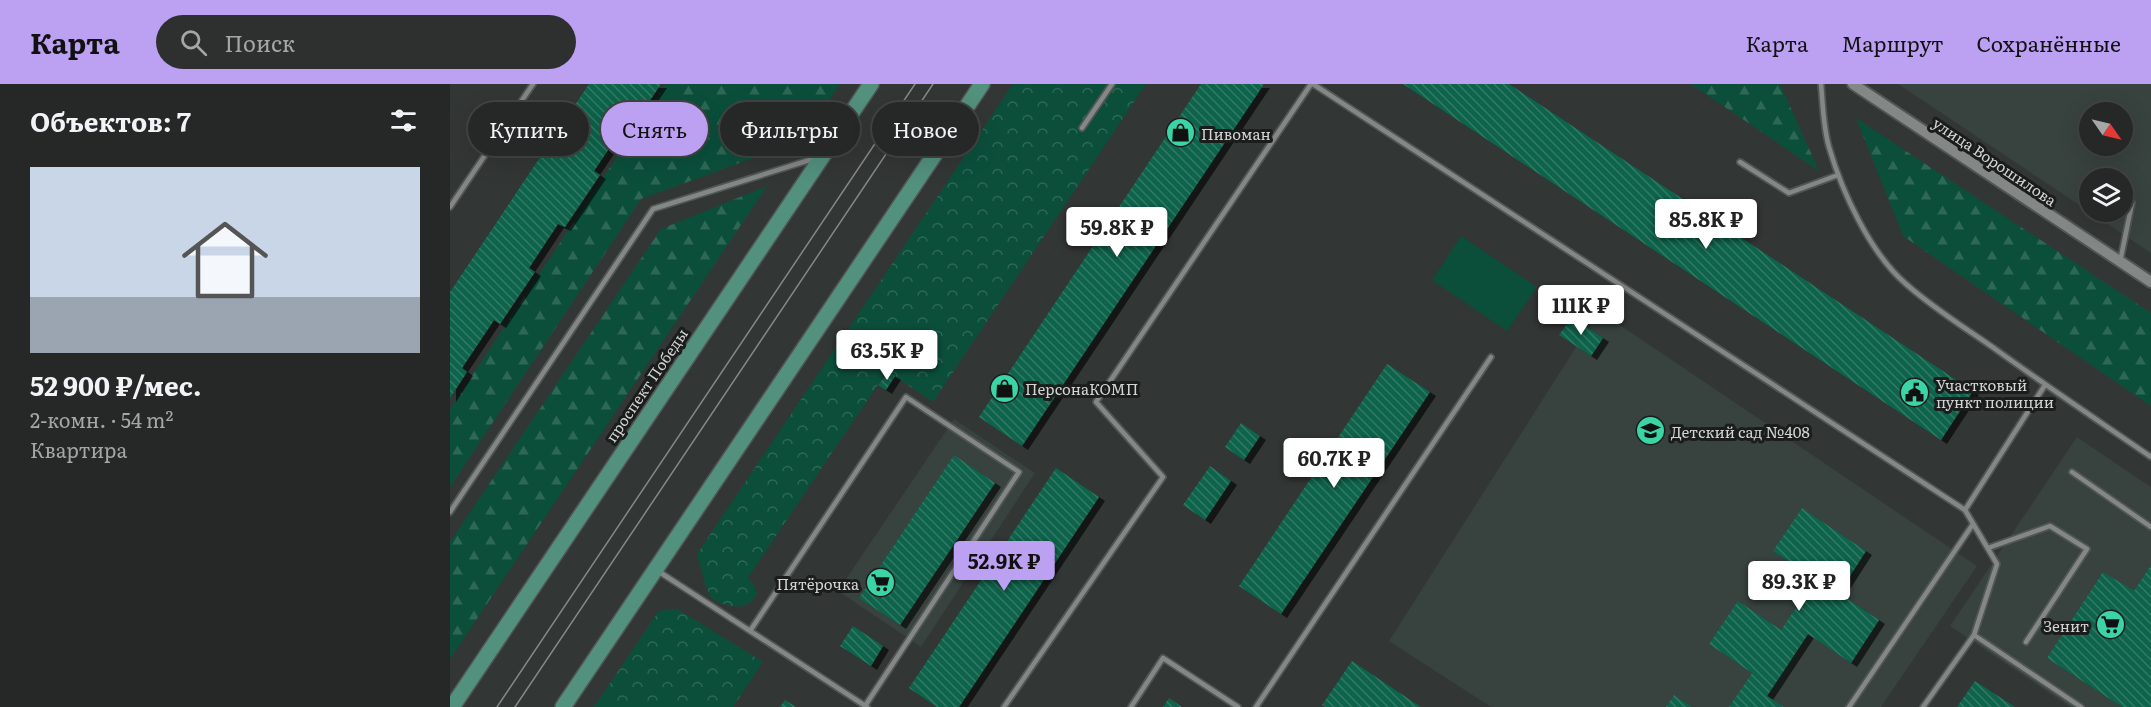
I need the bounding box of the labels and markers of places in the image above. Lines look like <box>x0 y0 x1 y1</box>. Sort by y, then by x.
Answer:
shop icon: Пивоман <box>1164 117 1196 149</box>
place label: Пивоман <box>1201 122 1271 145</box>
pin: 85.8K ₽ <box>1651 199 1761 250</box>
pin: 59.8K ₽ <box>1062 207 1172 258</box>
pin: 111K ₽ <box>1532 285 1630 336</box>
pin: 63.5K ₽ <box>832 330 942 381</box>
shop icon: ПерсонаКОМП <box>988 372 1020 404</box>
place label: Участковый пункт полиции <box>1936 373 2054 413</box>
place label: ПерсонаКОМП <box>1025 377 1138 400</box>
public building icon: Участковый пункт полиции <box>1899 377 1931 409</box>
school or university icon: Детский сад №408 <box>1634 415 1666 447</box>
place label: Детский сад №408 <box>1671 420 1810 443</box>
pin: 60.7K ₽ <box>1279 438 1389 489</box>
pin: 52.9K ₽ <box>949 541 1059 592</box>
pin: 89.3K ₽ <box>1744 561 1854 612</box>
supermarket icon: Пятёрочка <box>864 567 896 599</box>
place label: Пятёрочка <box>776 572 860 595</box>
supermarket icon: Зенит <box>2094 609 2126 641</box>
place label: Зенит <box>2043 614 2089 637</box>

